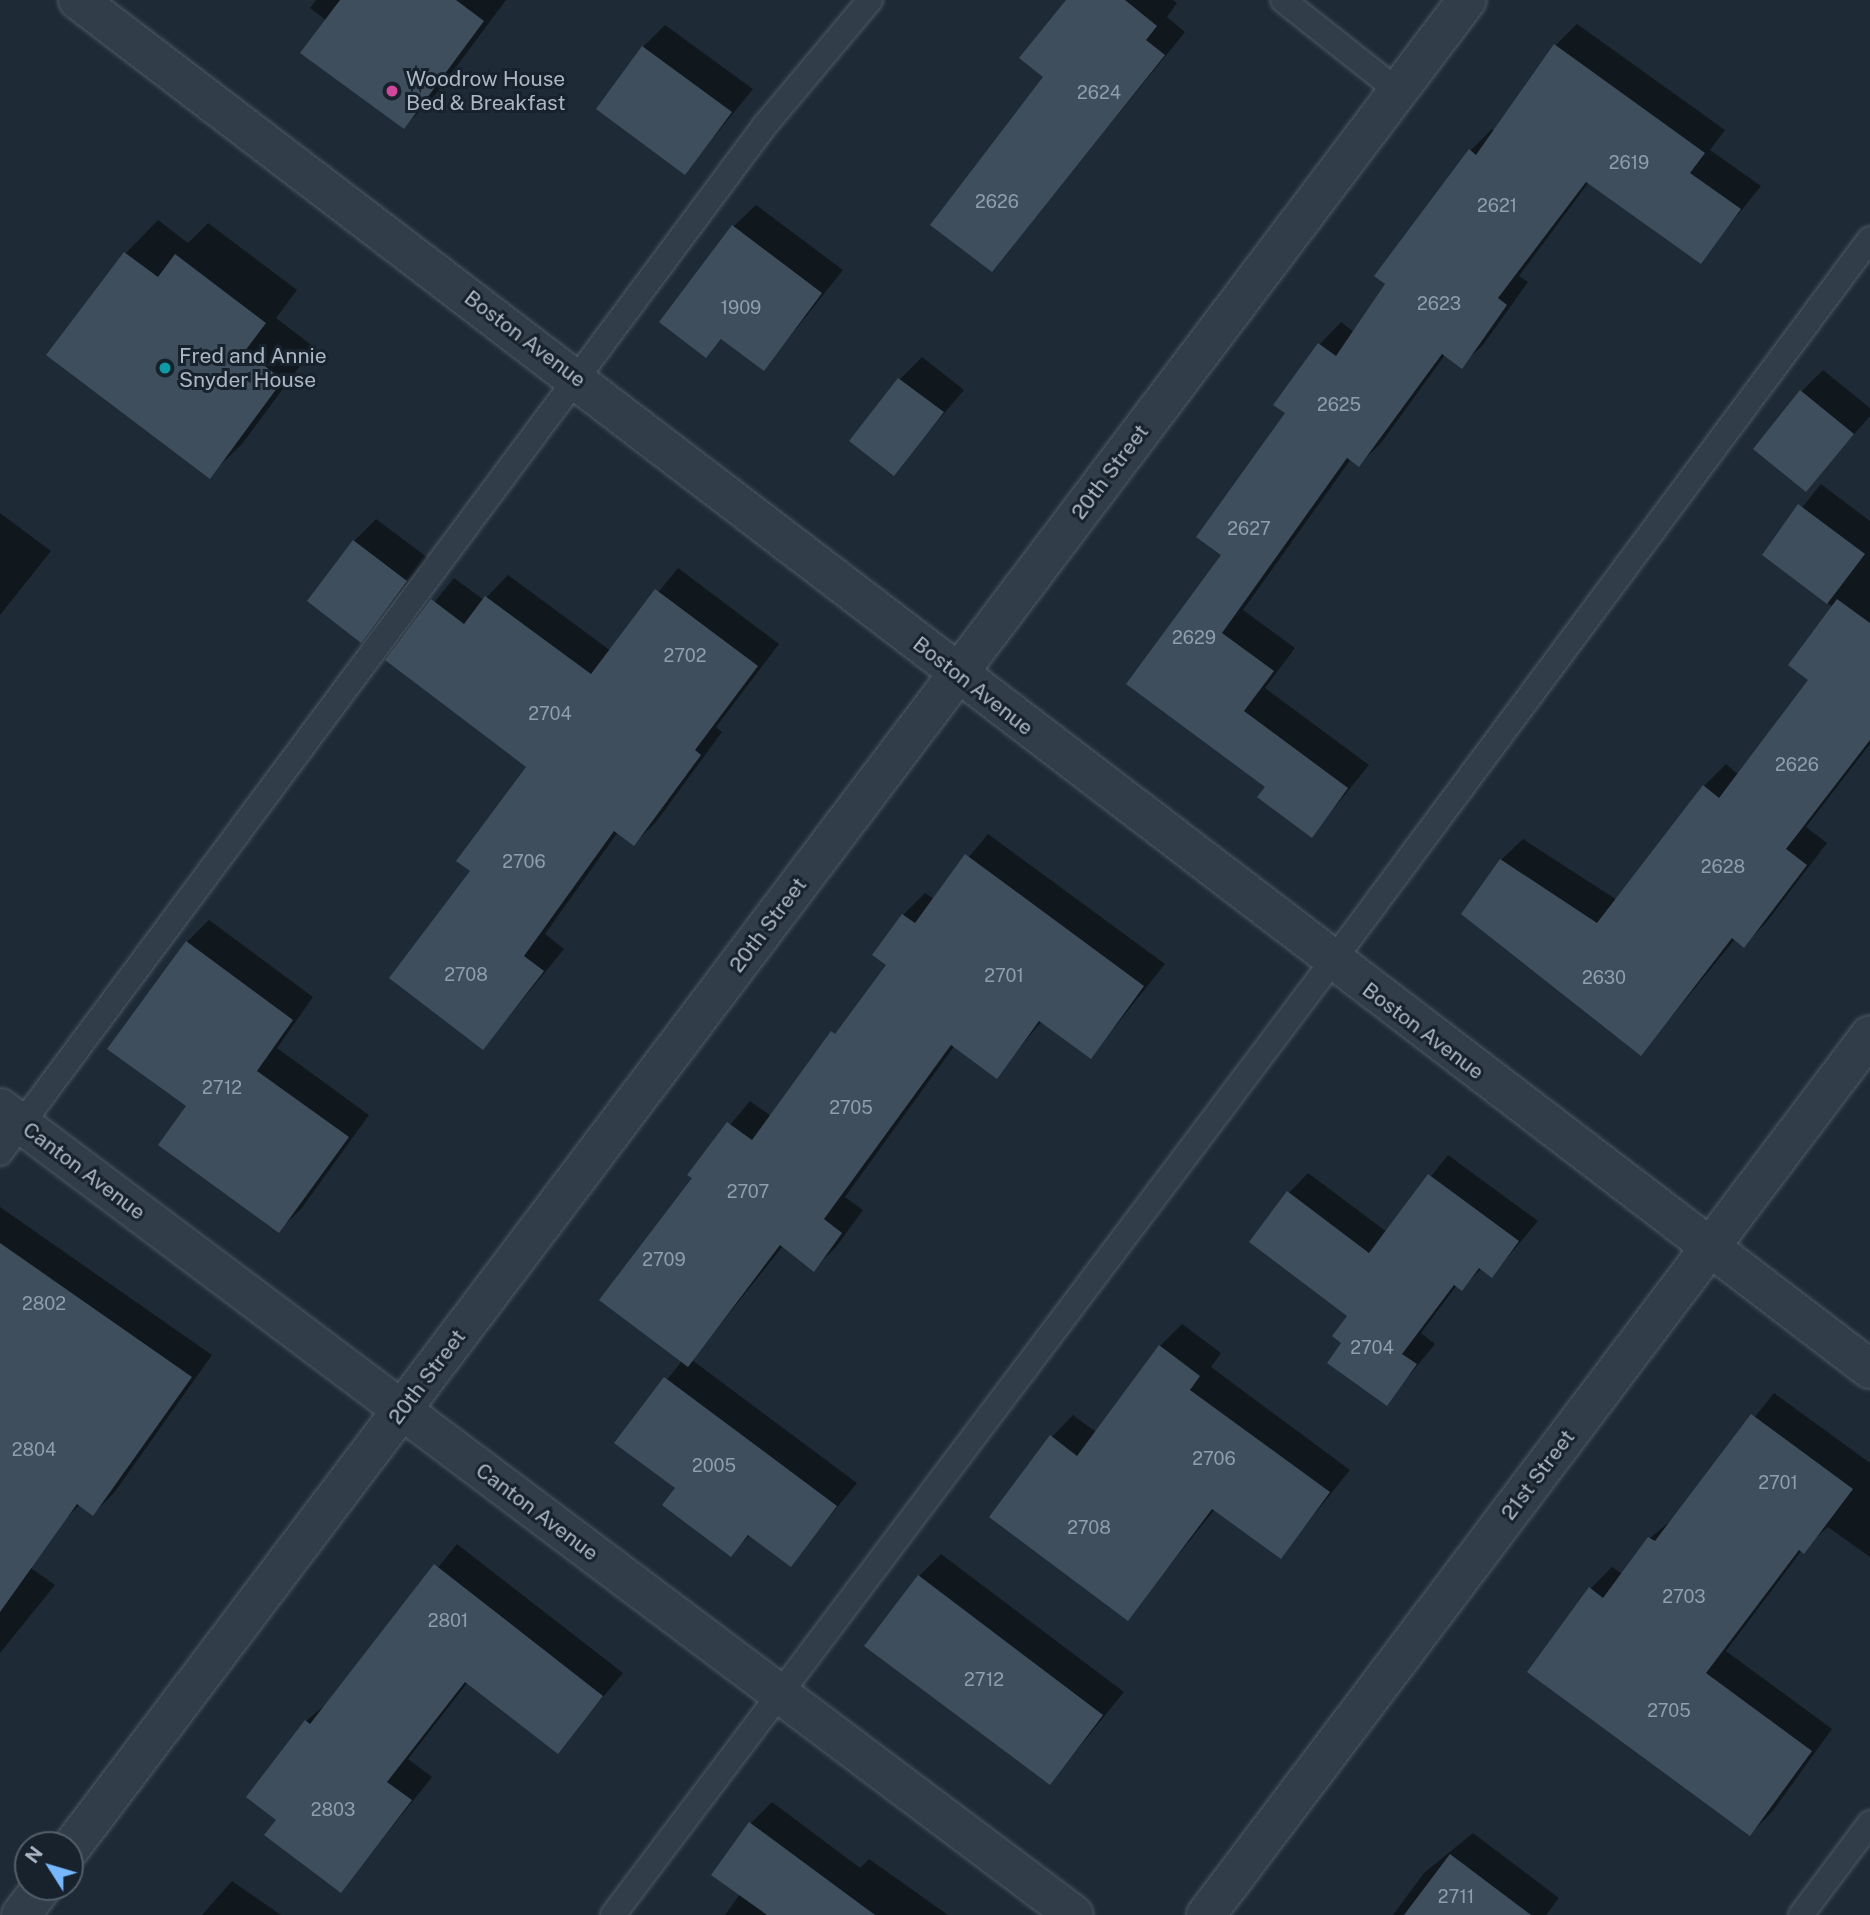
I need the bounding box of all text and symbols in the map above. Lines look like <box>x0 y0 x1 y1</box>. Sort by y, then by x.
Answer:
place label: Woodrow House Bed & Breakfast <box>406 66 566 116</box>
house number: 2624 <box>1077 82 1121 104</box>
marker: Woodrow House Bed & Breakfast <box>384 83 400 99</box>
house number: 2619 <box>1609 152 1649 174</box>
house number: 2626 <box>975 191 1019 213</box>
house number: 2621 <box>1477 195 1517 217</box>
street label: Boston Avenue <box>459 285 591 393</box>
house number: 2623 <box>1417 293 1461 315</box>
house number: 1909 <box>721 297 761 319</box>
place label: Fred and Annie Snyder House <box>179 343 327 393</box>
marker: Fred and Annie Snyder House <box>157 360 173 376</box>
house number: 2625 <box>1317 394 1361 416</box>
street label: 20th Street <box>1066 420 1154 524</box>
house number: 2627 <box>1227 518 1271 540</box>
house number: 2629 <box>1172 627 1216 649</box>
street label: Boston Avenue <box>908 631 1038 741</box>
house number: 2702 <box>664 645 706 667</box>
house number: 2704 <box>528 703 572 725</box>
house number: 2626 <box>1775 754 1819 776</box>
house number: 2706 <box>502 851 546 873</box>
house number: 2628 <box>1701 856 1745 878</box>
street label: 20th Street <box>724 873 812 977</box>
house number: 2708 <box>444 964 488 986</box>
house number: 2701 <box>984 965 1024 987</box>
house number: 2630 <box>1582 967 1626 989</box>
street label: Boston Avenue <box>1357 977 1489 1085</box>
house number: 2712 <box>202 1077 242 1099</box>
house number: 2705 <box>829 1097 873 1119</box>
street label: Canton Avenue <box>18 1117 150 1225</box>
house number: 2707 <box>727 1181 769 1203</box>
house number: 2709 <box>642 1249 686 1271</box>
house number: 2802 <box>22 1293 66 1315</box>
street label: 20th Street <box>383 1325 471 1429</box>
house number: 2704 <box>1350 1337 1394 1359</box>
street label: 21st Street <box>1496 1425 1580 1525</box>
house number: 2804 <box>12 1439 56 1461</box>
house number: 2706 <box>1192 1448 1236 1470</box>
house number: 2005 <box>692 1455 736 1477</box>
street label: Canton Avenue <box>471 1458 603 1566</box>
house number: 2701 <box>1758 1472 1798 1494</box>
house number: 2708 <box>1067 1517 1111 1539</box>
house number: 2703 <box>1662 1586 1706 1608</box>
house number: 2801 <box>428 1610 468 1632</box>
house number: 2712 <box>964 1669 1004 1691</box>
house number: 2705 <box>1647 1700 1691 1722</box>
house number: 2803 <box>311 1799 355 1821</box>
north arrow <box>14 1831 84 1901</box>
text: N <box>21 1842 47 1867</box>
house number: 2711 <box>1438 1886 1474 1908</box>

